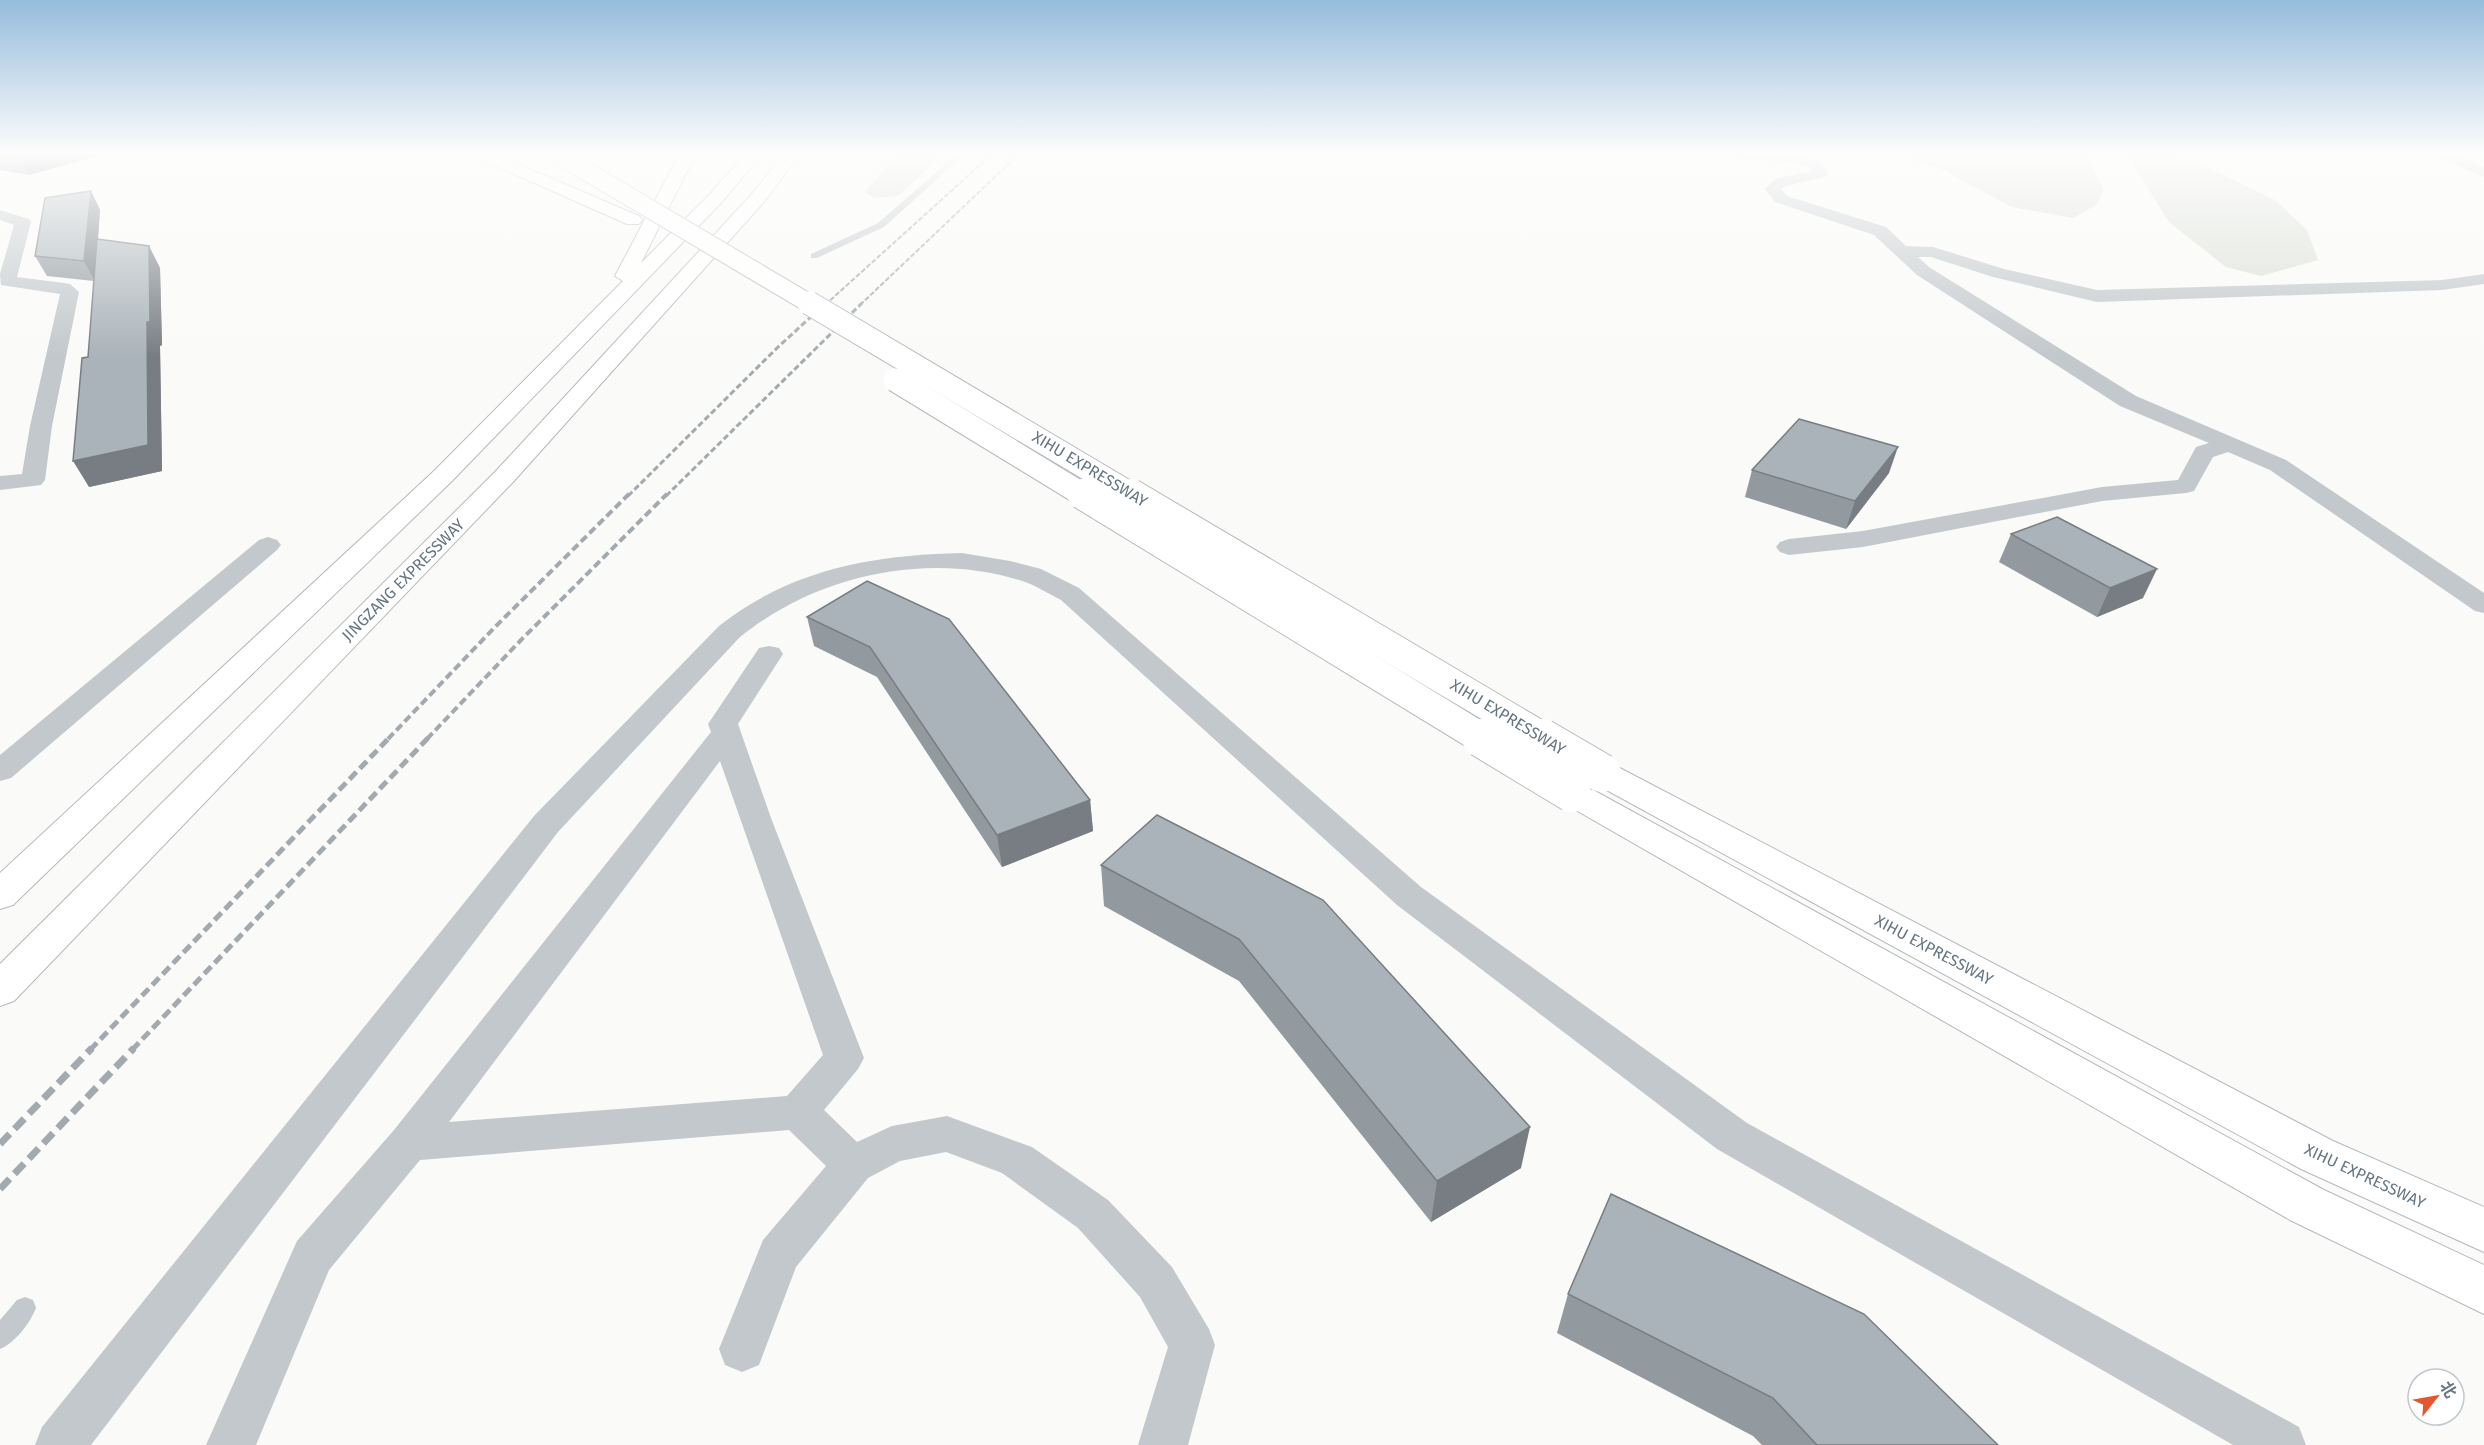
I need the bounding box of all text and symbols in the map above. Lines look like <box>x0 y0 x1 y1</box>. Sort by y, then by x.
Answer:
street label: XIHU EXPRESSWAY <box>1029 427 1151 511</box>
street label: JINGZANG EXPRESSWAY <box>338 515 468 645</box>
street label: XIHU EXPRESSWAY <box>1447 675 1569 759</box>
street label: XIHU EXPRESSWAY <box>1872 911 1997 989</box>
street label: XIHU EXPRESSWAY <box>2302 1140 2429 1212</box>
north arrow <box>2406 1367 2466 1427</box>
text: 北 <box>2436 1378 2461 1401</box>

